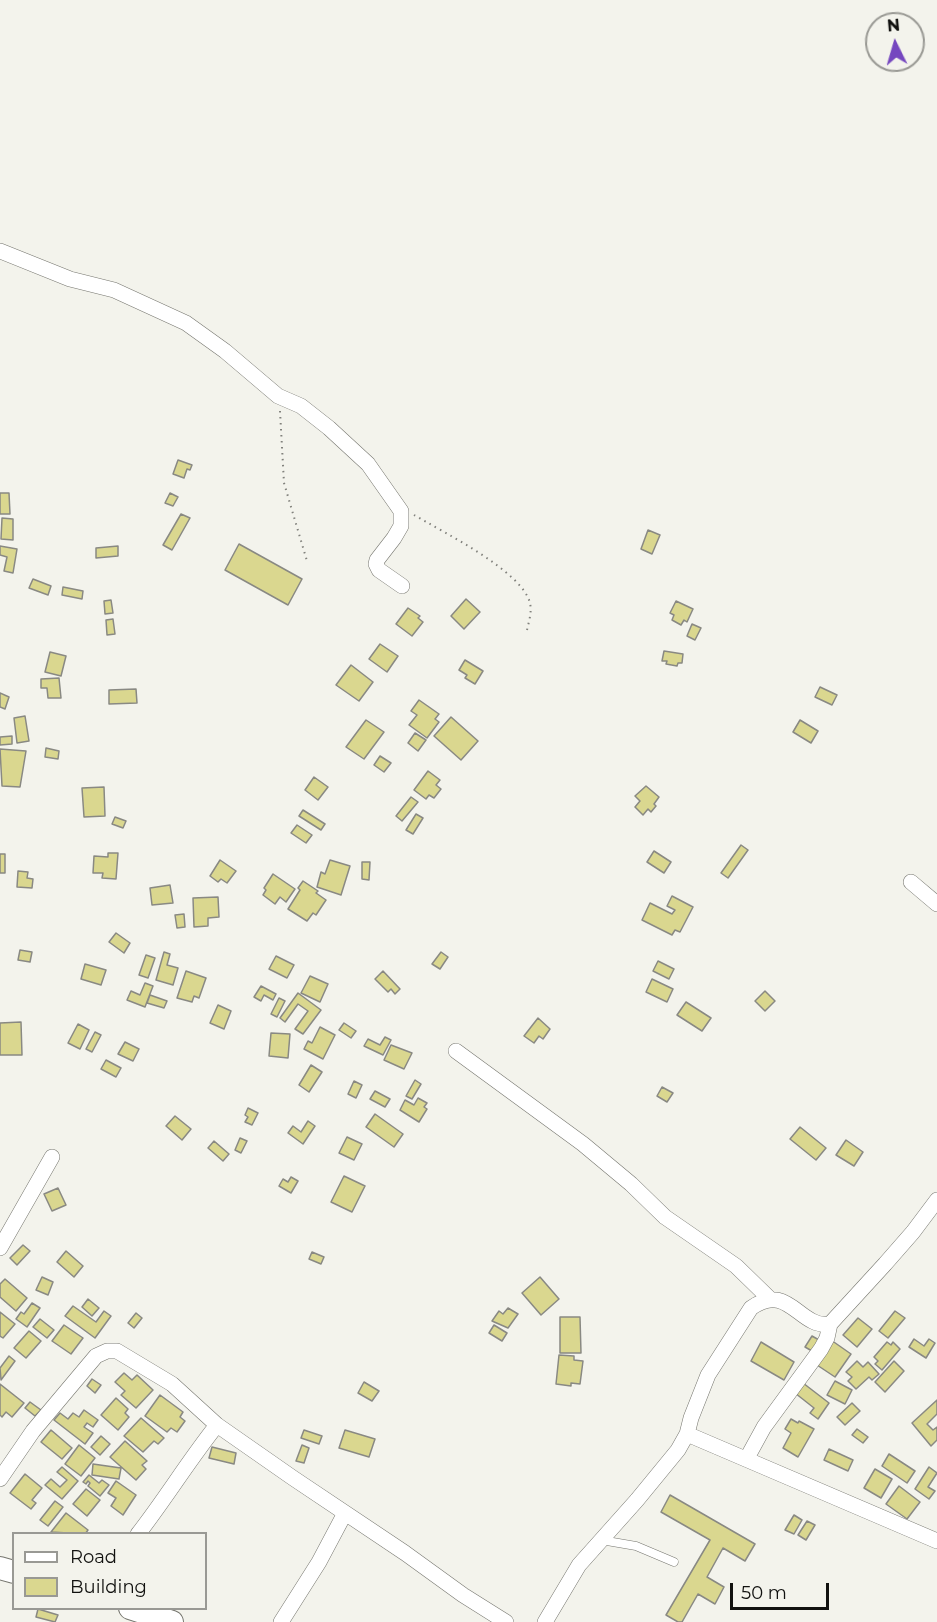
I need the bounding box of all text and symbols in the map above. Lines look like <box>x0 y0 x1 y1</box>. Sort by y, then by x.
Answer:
north arrow <box>865 12 925 72</box>
text: N <box>886 16 901 36</box>
legend <box>12 1532 207 1610</box>
text: Road <box>70 1546 117 1568</box>
scale bar <box>733 1571 832 1609</box>
text: Building <box>70 1576 147 1598</box>
text: 50 m <box>741 1582 787 1604</box>

